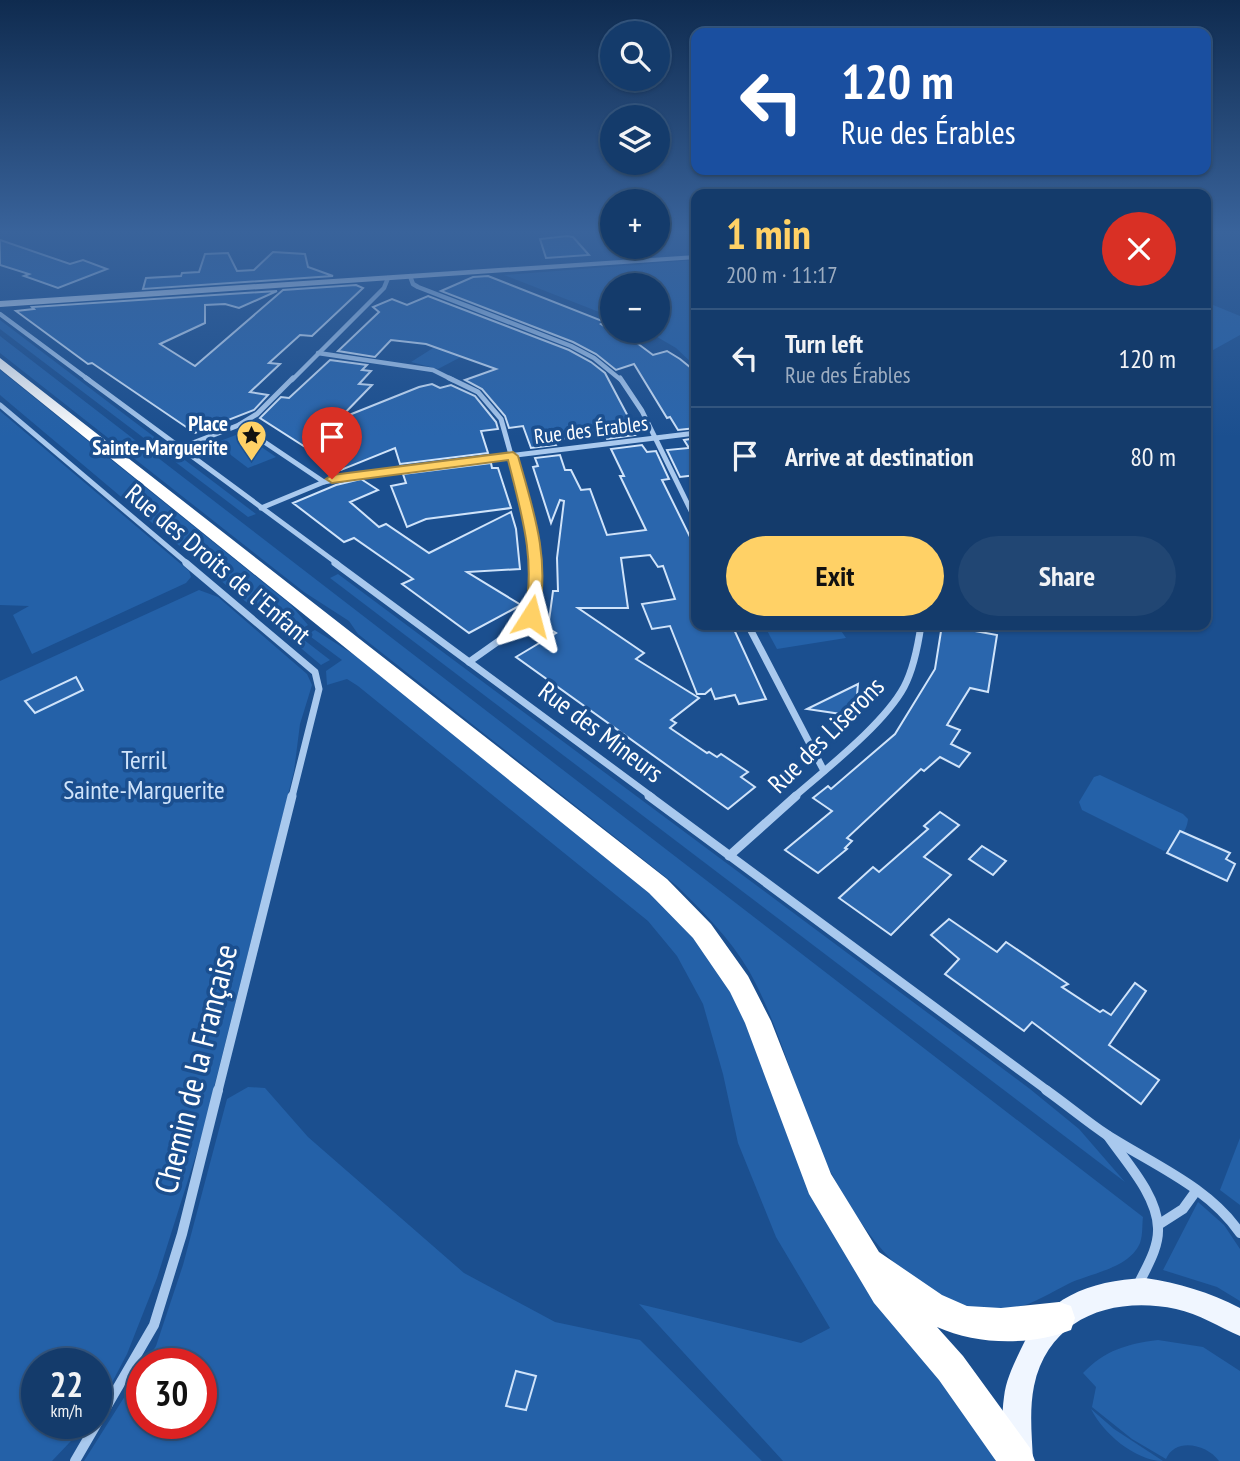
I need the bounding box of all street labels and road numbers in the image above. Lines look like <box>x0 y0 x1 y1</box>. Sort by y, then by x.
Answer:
street label: Rue des Érables <box>532 409 649 450</box>
street label: Rue des Droits de l'Enfant <box>119 476 318 651</box>
street label: Rue des Liserons <box>761 670 891 800</box>
street label: Rue des Mineurs <box>532 674 670 789</box>
street label: Chemin de la Française <box>144 940 246 1198</box>

